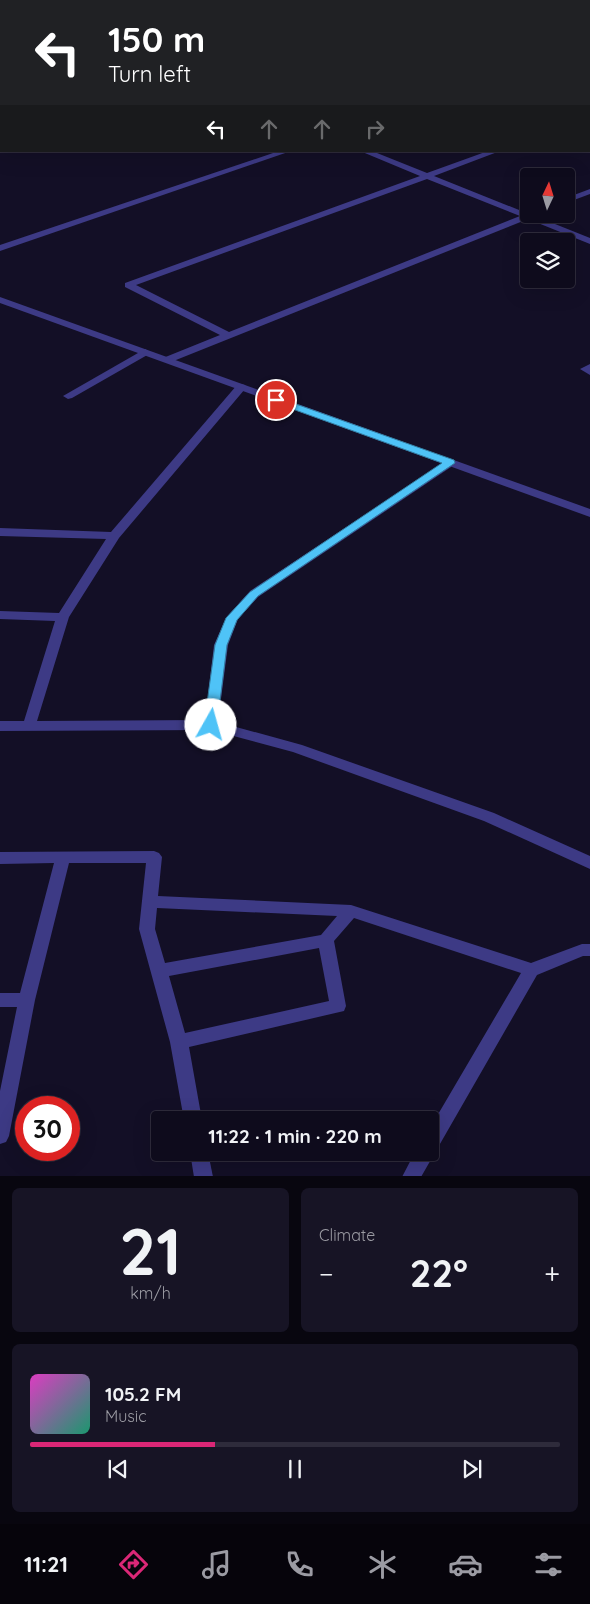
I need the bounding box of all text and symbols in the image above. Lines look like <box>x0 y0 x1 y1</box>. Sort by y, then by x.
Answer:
text: 150 m <box>108 17 205 61</box>
icon: left <box>25 20 90 85</box>
text: Turn left <box>108 60 191 88</box>
icon: left <box>202 115 230 143</box>
icon: ahead <box>255 115 283 143</box>
icon: ahead <box>308 115 336 143</box>
icon: right <box>361 115 389 143</box>
north arrow <box>520 168 575 222</box>
map controls <box>520 168 575 288</box>
button: layers <box>520 233 575 288</box>
pin <box>255 379 297 421</box>
icon: arrive <box>262 386 290 414</box>
position arrow <box>184 698 236 750</box>
speed limit sign: 30 <box>15 1096 80 1161</box>
text: 11:22 · 1 min · 220 m <box>208 1124 382 1148</box>
text: 21 <box>119 1210 182 1291</box>
text: Climate <box>319 1225 375 1245</box>
text: 22° <box>410 1249 468 1297</box>
text: − <box>319 1256 334 1291</box>
text: + <box>544 1256 560 1291</box>
text: km/h <box>130 1283 171 1303</box>
text: 105.2 FM <box>105 1382 181 1406</box>
text: Music <box>105 1406 147 1426</box>
icon: previous <box>104 1455 132 1483</box>
icon: pause <box>281 1455 309 1483</box>
icon: next <box>458 1455 486 1483</box>
icon: directions <box>116 1547 151 1582</box>
icon: music <box>199 1547 234 1582</box>
icon: phone <box>282 1547 317 1582</box>
icon: climate <box>365 1547 400 1582</box>
icon: car <box>448 1547 483 1582</box>
icon: filters <box>531 1547 566 1582</box>
text: 11:21 <box>24 1550 68 1578</box>

